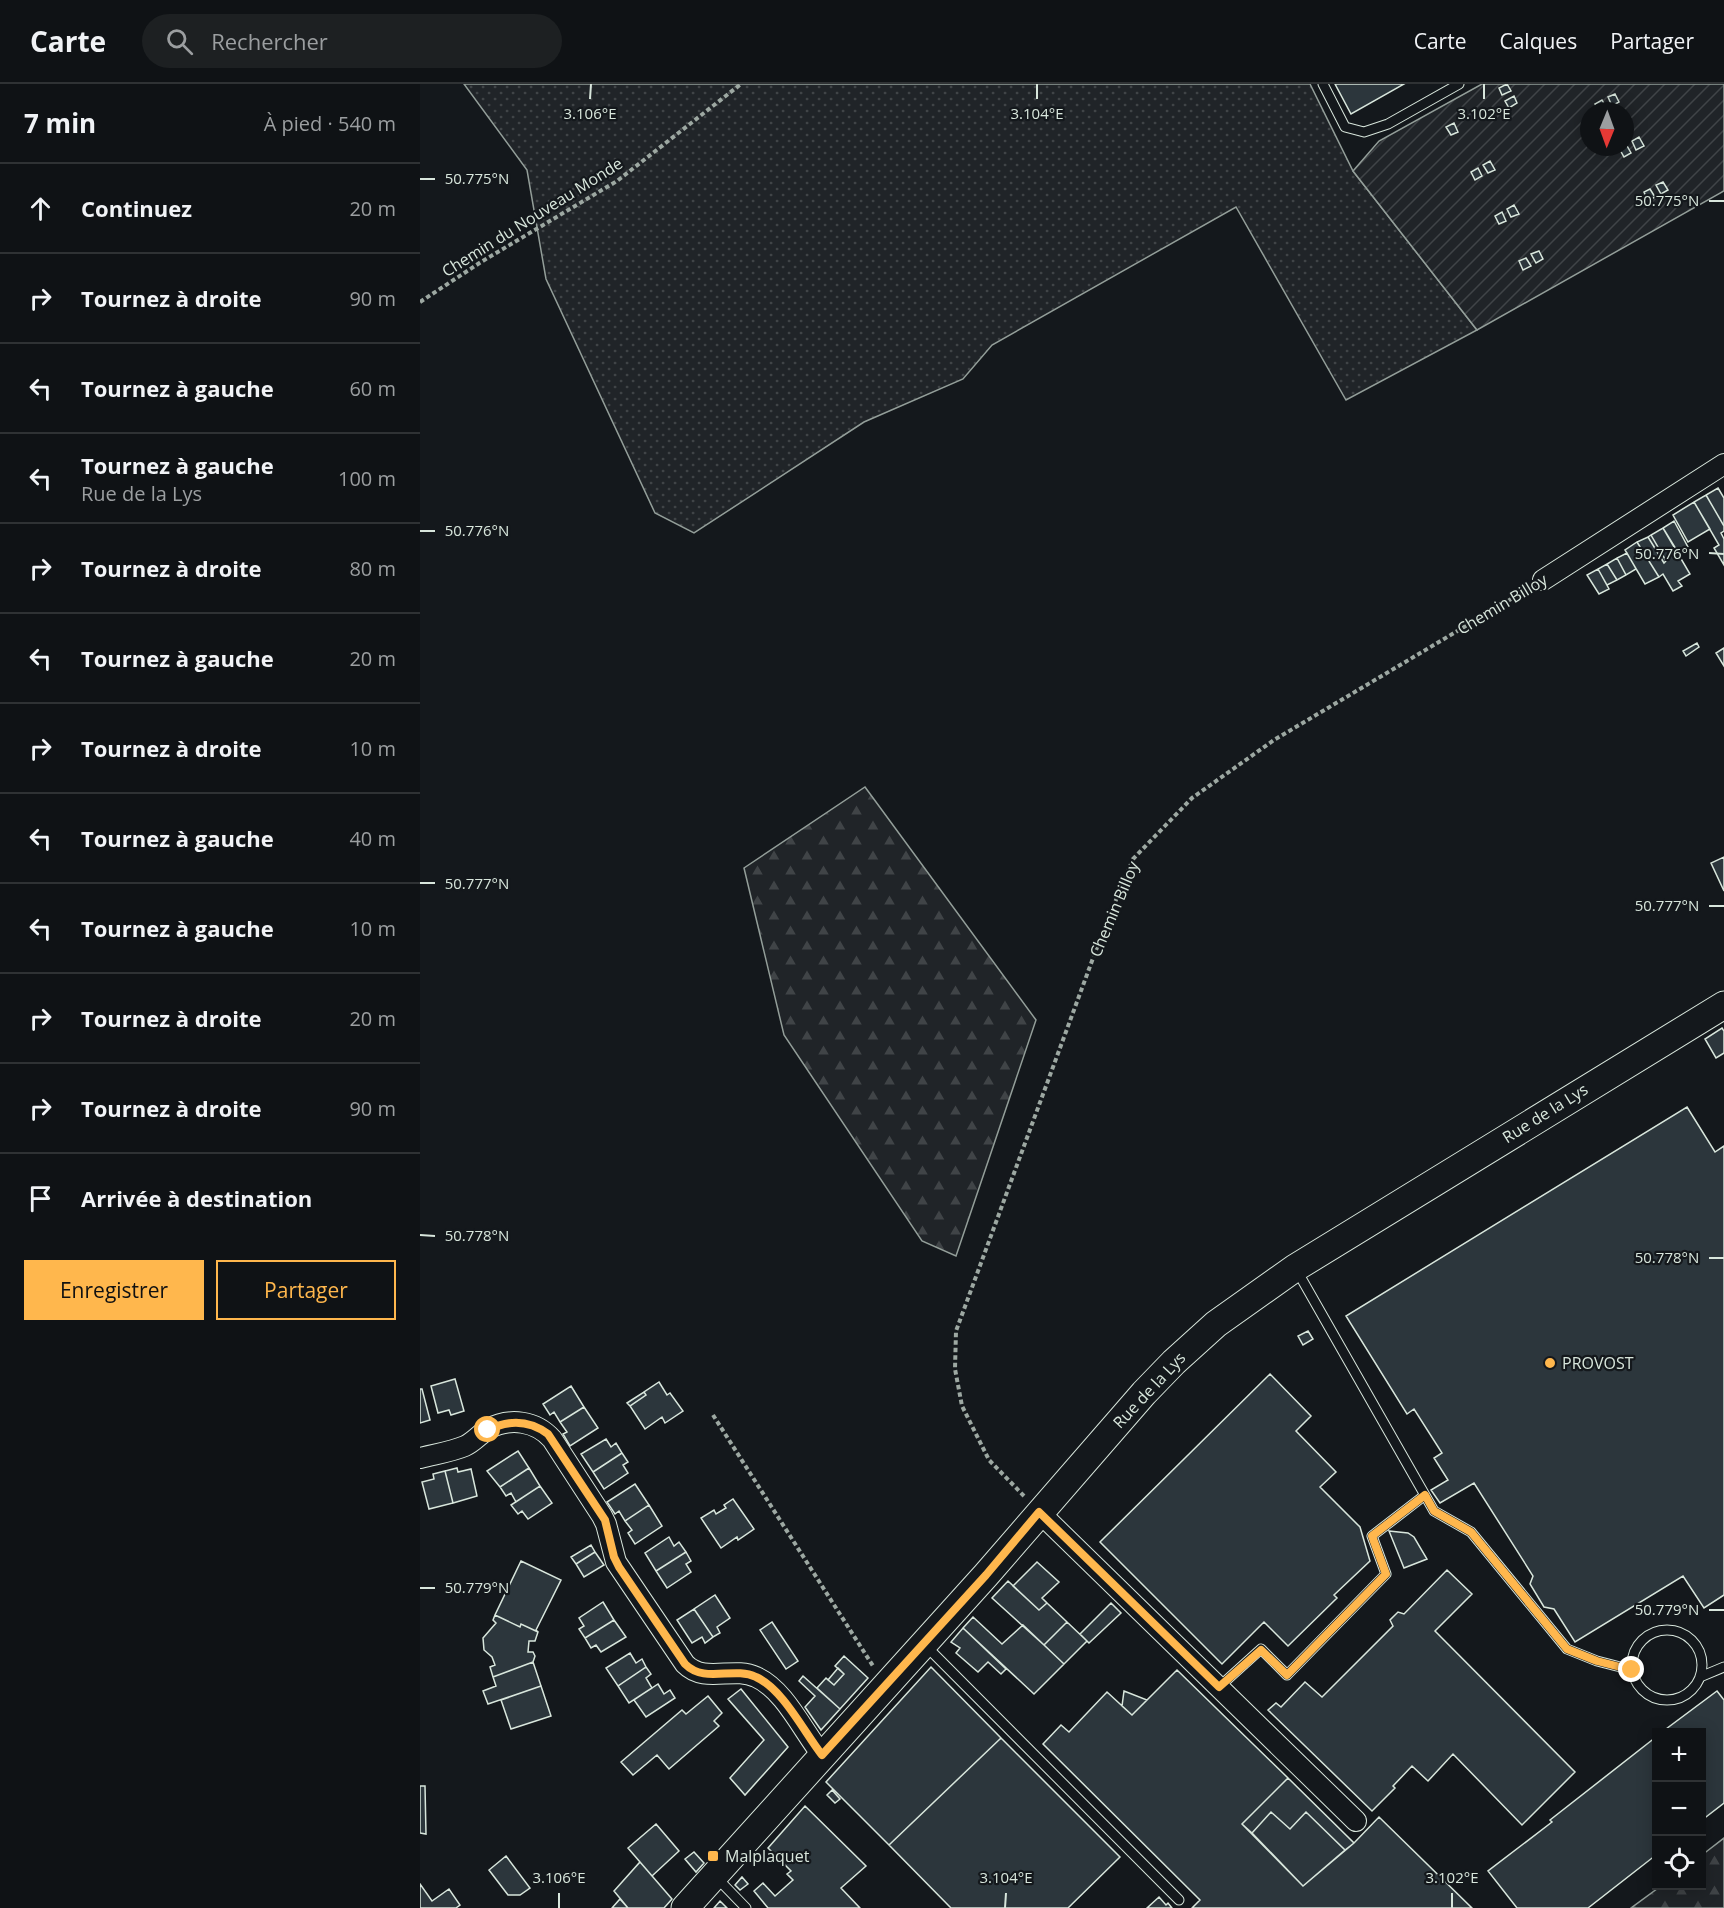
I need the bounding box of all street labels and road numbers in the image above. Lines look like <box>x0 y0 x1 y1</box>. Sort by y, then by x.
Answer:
street label: Chemin du Nouveau Monde <box>437 152 627 282</box>
street label: Chemin Billoy <box>1453 568 1552 640</box>
street label: Chemin Billoy <box>1084 857 1144 960</box>
street label: Rue de la Lys <box>1498 1078 1592 1148</box>
street label: Rue de la Lys <box>1108 1347 1190 1433</box>

